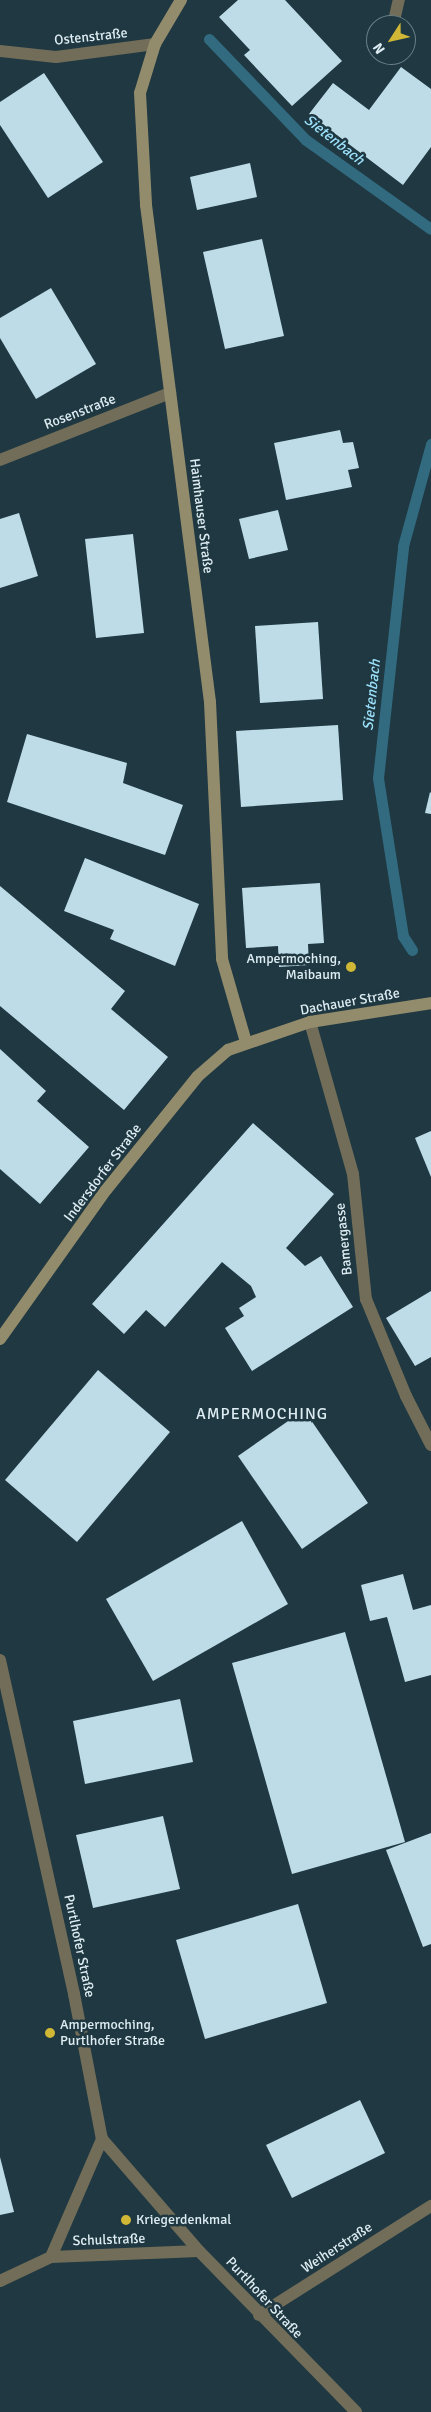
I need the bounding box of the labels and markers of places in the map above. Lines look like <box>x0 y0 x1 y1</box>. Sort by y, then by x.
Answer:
place label: Ampermoching, Maibaum <box>246 951 341 984</box>
marker: Ampermoching, Maibaum <box>345 961 357 973</box>
place label: Ampermoching, Purtlhofer Straße <box>60 2017 165 2050</box>
marker: Ampermoching, Purtlhofer Straße <box>44 2027 56 2039</box>
place label: Kriegerdenkmal <box>136 2212 231 2228</box>
marker: Kriegerdenkmal <box>120 2214 132 2226</box>

